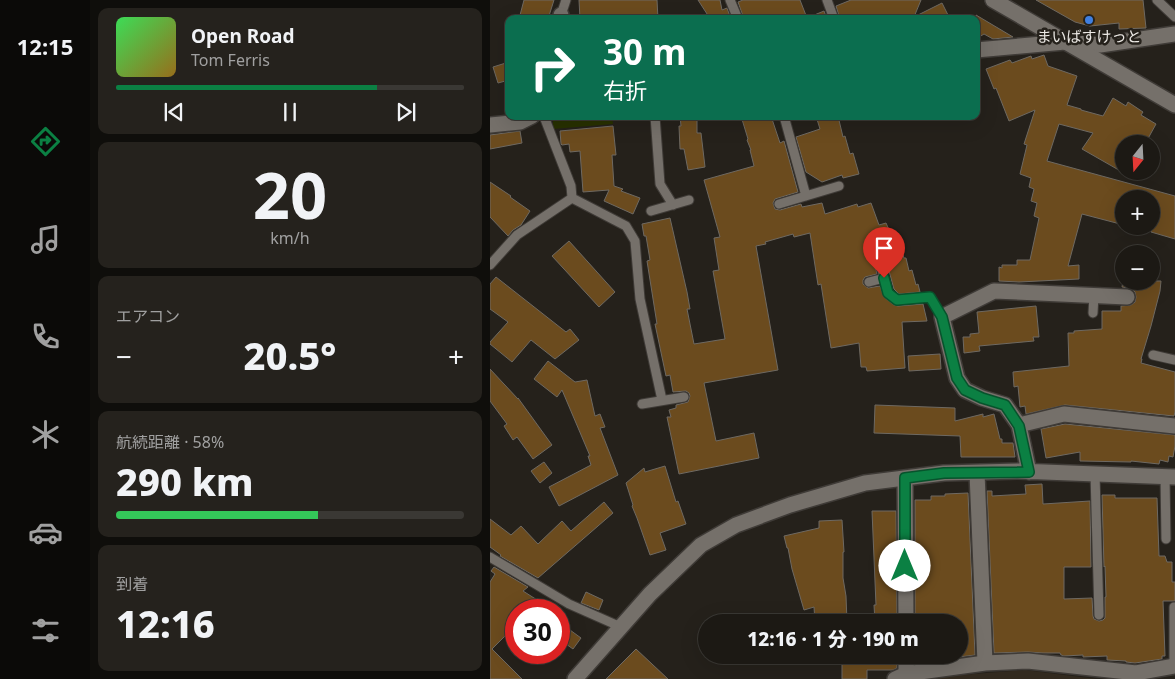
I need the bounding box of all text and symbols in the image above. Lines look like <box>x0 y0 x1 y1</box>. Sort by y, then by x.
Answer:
marker: まいばすけっと <box>1083 14 1095 26</box>
text: Open Road <box>191 23 294 49</box>
place label: まいばすけっと <box>1036 26 1142 46</box>
text: 30 m <box>603 28 686 75</box>
text: 12:15 <box>17 31 73 61</box>
icon: right <box>520 35 585 100</box>
text: Tom Ferris <box>191 49 270 71</box>
text: 右折 <box>603 75 647 105</box>
icon: previous <box>160 98 188 126</box>
icon: pause <box>276 98 304 126</box>
icon: next <box>392 98 420 126</box>
icon: directions <box>28 124 63 159</box>
north arrow <box>1115 135 1160 180</box>
map controls <box>1115 135 1160 290</box>
text: 20 <box>253 150 327 238</box>
button: + <box>1115 190 1160 235</box>
icon: music <box>28 222 63 257</box>
text: km/h <box>270 227 310 249</box>
pin <box>863 227 905 278</box>
icon: arrive <box>870 234 898 262</box>
button: − <box>1115 245 1160 290</box>
text: エアコン <box>116 305 180 327</box>
icon: phone <box>28 319 63 354</box>
text: 20.5° <box>244 329 336 381</box>
text: − <box>116 337 132 375</box>
text: + <box>448 337 464 375</box>
icon: climate <box>28 417 63 452</box>
text: 航続距離 · 58% <box>116 431 224 453</box>
text: 290 km <box>116 455 254 507</box>
icon: car <box>28 515 63 550</box>
position arrow <box>878 539 930 591</box>
text: 到着 <box>116 573 148 595</box>
text: 12:16 <box>116 597 215 649</box>
speed limit sign: 30 <box>505 599 570 664</box>
icon: filters <box>28 613 63 648</box>
text: 12:16 · 1 分 · 190 m <box>747 626 919 652</box>

